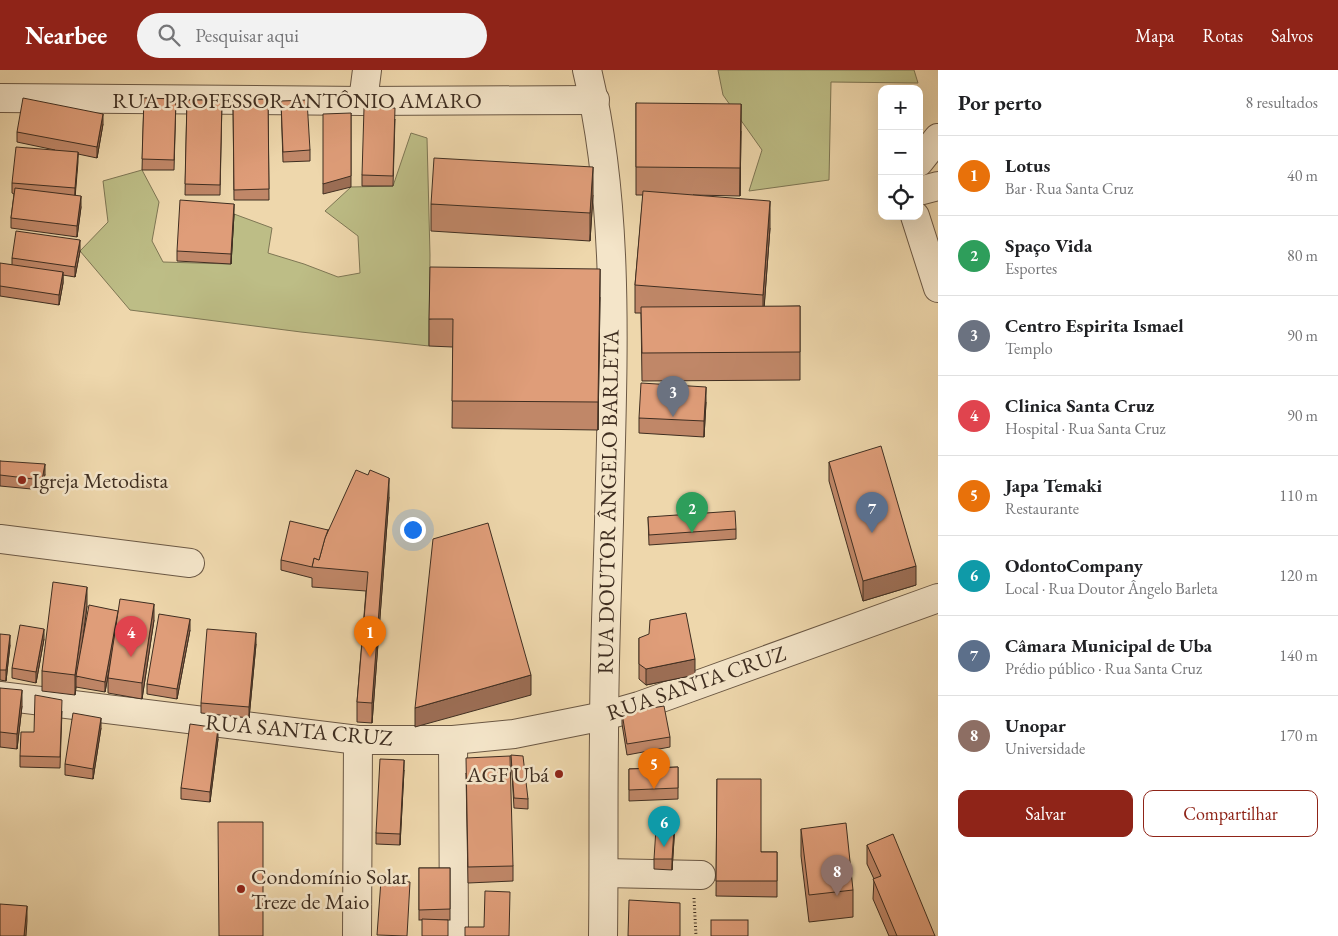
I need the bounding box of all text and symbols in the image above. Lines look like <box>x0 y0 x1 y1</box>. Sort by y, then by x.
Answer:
search box <box>137 13 487 58</box>
text: Nearbee <box>25 20 107 51</box>
icon: search <box>155 21 183 49</box>
text: Pesquisar aqui <box>195 23 299 48</box>
text: Mapa <box>1135 24 1175 47</box>
text: Rotas <box>1203 24 1243 47</box>
text: Salvos <box>1271 24 1313 47</box>
map controls <box>878 85 923 220</box>
button: + <box>878 85 923 130</box>
street label: RUA PROFESSOR ANTÔNIO AMARO <box>112 86 482 115</box>
text: Por perto <box>958 89 1042 116</box>
text: 8 resultados <box>1246 92 1318 113</box>
button: − <box>878 130 923 175</box>
text: Lotus <box>1005 153 1050 178</box>
text: 1 <box>970 165 978 186</box>
text: 40 m <box>1287 165 1318 186</box>
button: locate <box>878 175 923 220</box>
text: Bar · Rua Santa Cruz <box>1005 178 1133 199</box>
text: Spaço Vida <box>1005 233 1092 258</box>
text: 2 <box>970 245 978 266</box>
text: 80 m <box>1287 245 1318 266</box>
text: Esportes <box>1005 258 1057 279</box>
text: Centro Espirita Ismael <box>1005 313 1184 338</box>
text: 3 <box>970 325 978 346</box>
text: 90 m <box>1287 325 1318 346</box>
street label: RUA DOUTOR ÂNGELO BARLETA <box>590 329 626 675</box>
text: Templo <box>1005 338 1053 359</box>
pin: 3 <box>657 376 689 417</box>
text: Clinica Santa Cruz <box>1005 393 1154 418</box>
text: 4 <box>970 405 978 426</box>
text: 90 m <box>1287 405 1318 426</box>
text: Hospital · Rua Santa Cruz <box>1005 418 1166 439</box>
place label: Igreja Metodista <box>32 466 168 495</box>
text: Japa Temaki <box>1005 473 1102 498</box>
marker: Igreja Metodista <box>16 474 28 486</box>
text: 5 <box>970 485 978 506</box>
text: 110 m <box>1279 485 1318 506</box>
pin: 2 <box>676 492 708 533</box>
pin: 7 <box>856 492 888 533</box>
text: Restaurante <box>1005 498 1079 519</box>
your location <box>400 517 426 543</box>
text: OdontoCompany <box>1005 553 1143 578</box>
text: 6 <box>970 565 978 586</box>
text: 120 m <box>1279 565 1318 586</box>
text: Local · Rua Doutor Ângelo Barleta <box>1005 578 1218 599</box>
pin: 4 <box>115 616 147 657</box>
pin: 1 <box>354 616 386 657</box>
text: Câmara Municipal de Uba <box>1005 633 1212 658</box>
street label: RUA SANTA CRUZ <box>603 639 789 727</box>
text: 7 <box>970 645 978 666</box>
text: 140 m <box>1279 645 1318 666</box>
text: Prédio público · Rua Santa Cruz <box>1005 658 1202 679</box>
street label: RUA SANTA CRUZ <box>204 707 394 753</box>
text: Unopar <box>1005 713 1066 738</box>
text: 8 <box>970 725 978 746</box>
text: 170 m <box>1279 725 1318 746</box>
text: Universidade <box>1005 738 1085 759</box>
pin: 5 <box>638 748 670 789</box>
place label: AGF Ubá <box>466 760 549 789</box>
marker: AGF Ubá <box>553 768 565 780</box>
button: Salvar <box>958 790 1133 837</box>
button: Compartilhar <box>1143 790 1318 837</box>
pin: 6 <box>648 806 680 847</box>
pin: 8 <box>821 855 853 896</box>
place label: Condomínio Solar Treze de Maio <box>251 862 409 916</box>
marker: Condomínio Solar Treze de Maio <box>235 883 247 895</box>

